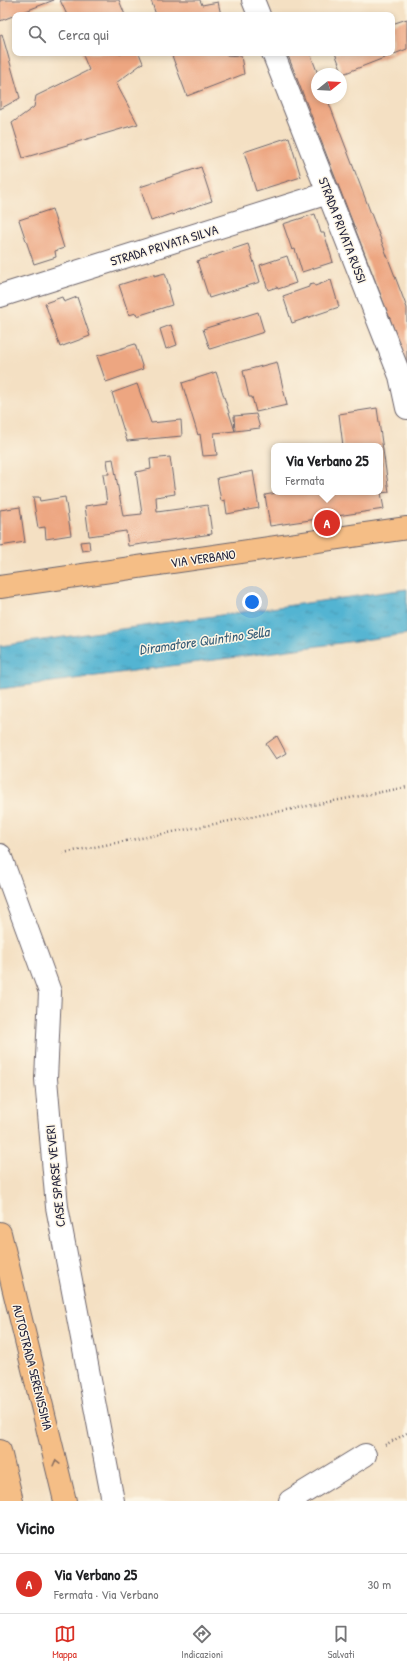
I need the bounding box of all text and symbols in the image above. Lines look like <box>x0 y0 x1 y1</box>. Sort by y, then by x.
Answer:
search box <box>12 12 395 56</box>
icon: search <box>26 23 48 45</box>
text: Cerca qui <box>58 24 109 45</box>
north arrow <box>311 68 347 104</box>
street label: STRADA PRIVATA RUSSI <box>315 174 371 286</box>
street label: STRADA PRIVATA SILVA <box>108 220 221 270</box>
popup <box>271 443 383 495</box>
text: Via Verbano 25 <box>286 450 369 471</box>
text: Fermata <box>286 471 324 489</box>
pin: A <box>314 508 340 538</box>
street label: VIA VERBANO <box>169 545 237 571</box>
your location <box>242 592 262 612</box>
water label: Diramatore Quintino Sella <box>138 621 272 659</box>
street label: CASE SPARSE VEVERI <box>41 1124 69 1228</box>
street label: AUTOSTRADA SERENISSIMA <box>9 1302 57 1432</box>
one-way arrow <box>53 1460 61 1466</box>
text: Vicino <box>16 1516 54 1539</box>
text: Via Verbano 25 <box>54 1564 137 1585</box>
text: A <box>26 1575 32 1593</box>
text: 30 m <box>368 1575 391 1593</box>
text: Fermata · Via Verbano <box>54 1585 159 1603</box>
tab: Mappa <box>52 1623 77 1661</box>
tab: Indicazioni <box>181 1623 223 1661</box>
tab: Salvati <box>328 1623 355 1661</box>

